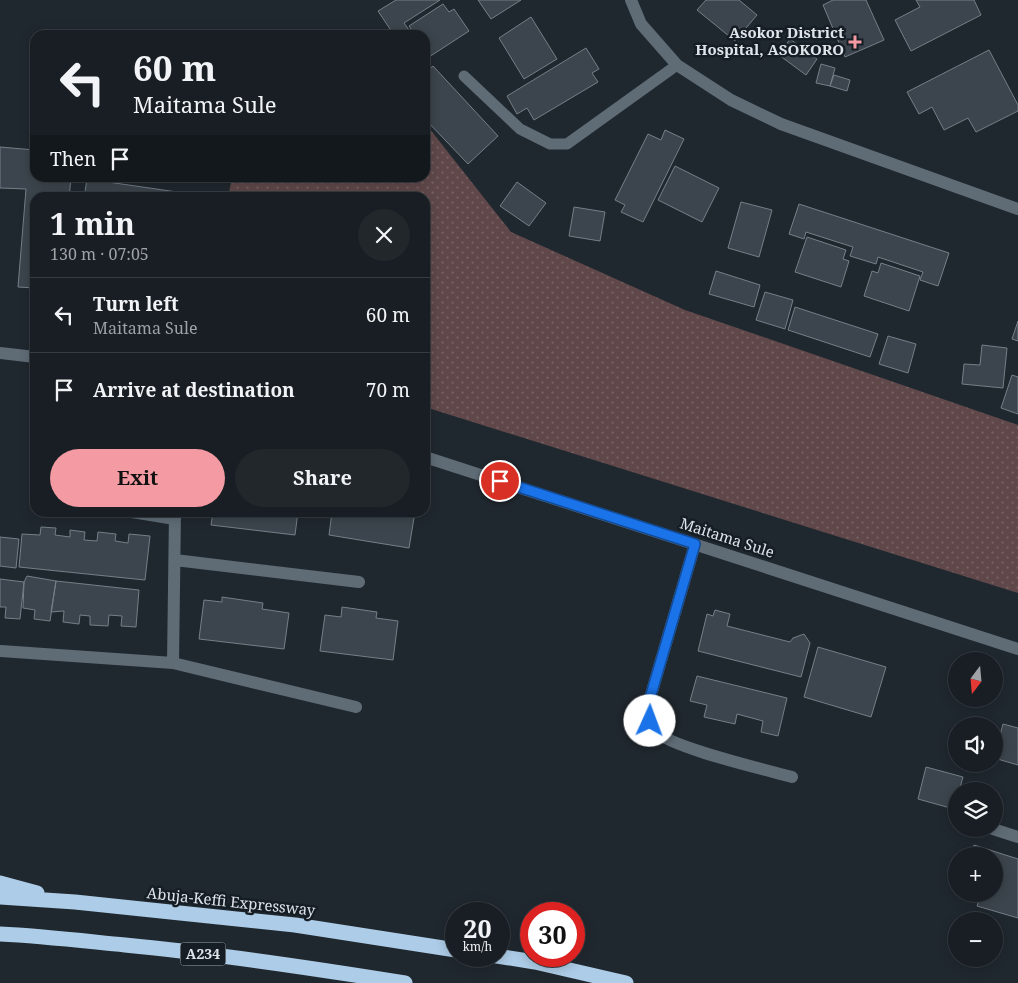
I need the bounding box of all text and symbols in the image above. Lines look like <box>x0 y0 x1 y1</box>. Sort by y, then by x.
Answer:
place label: Asokor District Hospital, ASOKORO <box>695 22 844 59</box>
marker: Asokor District Hospital, ASOKORO <box>848 35 862 49</box>
text: 60 m <box>133 44 216 91</box>
icon: left <box>50 50 115 115</box>
text: Maitama Sule <box>133 89 277 119</box>
icon: arrive <box>106 145 134 173</box>
text: Then <box>50 146 96 172</box>
text: 1 min <box>50 203 135 244</box>
button: close <box>358 209 410 261</box>
text: 130 m · 07:05 <box>50 243 149 265</box>
text: Turn left <box>93 291 179 317</box>
icon: left <box>50 301 78 329</box>
text: 60 m <box>366 302 410 328</box>
text: Maitama Sule <box>93 317 197 339</box>
icon: arrive <box>50 376 78 404</box>
text: Arrive at destination <box>93 377 295 403</box>
text: 70 m <box>366 377 410 403</box>
button: Exit <box>50 449 225 507</box>
button: Share <box>235 449 410 507</box>
pin <box>479 460 521 502</box>
icon: arrive <box>486 467 514 495</box>
street label: Maitama Sule <box>678 512 777 562</box>
north arrow <box>948 652 1002 708</box>
map controls <box>948 652 1003 967</box>
position arrow <box>623 694 675 746</box>
button: sound <box>948 717 1003 772</box>
button: layers <box>948 782 1003 837</box>
button: + <box>948 847 1003 902</box>
street label: Abuja-Keffi Expressway <box>146 882 317 920</box>
speed limit sign: 30 <box>520 902 585 967</box>
text: 20 <box>463 911 492 945</box>
button: − <box>948 912 1003 967</box>
text: km/h <box>463 938 492 955</box>
road number: A234 <box>180 942 226 966</box>

